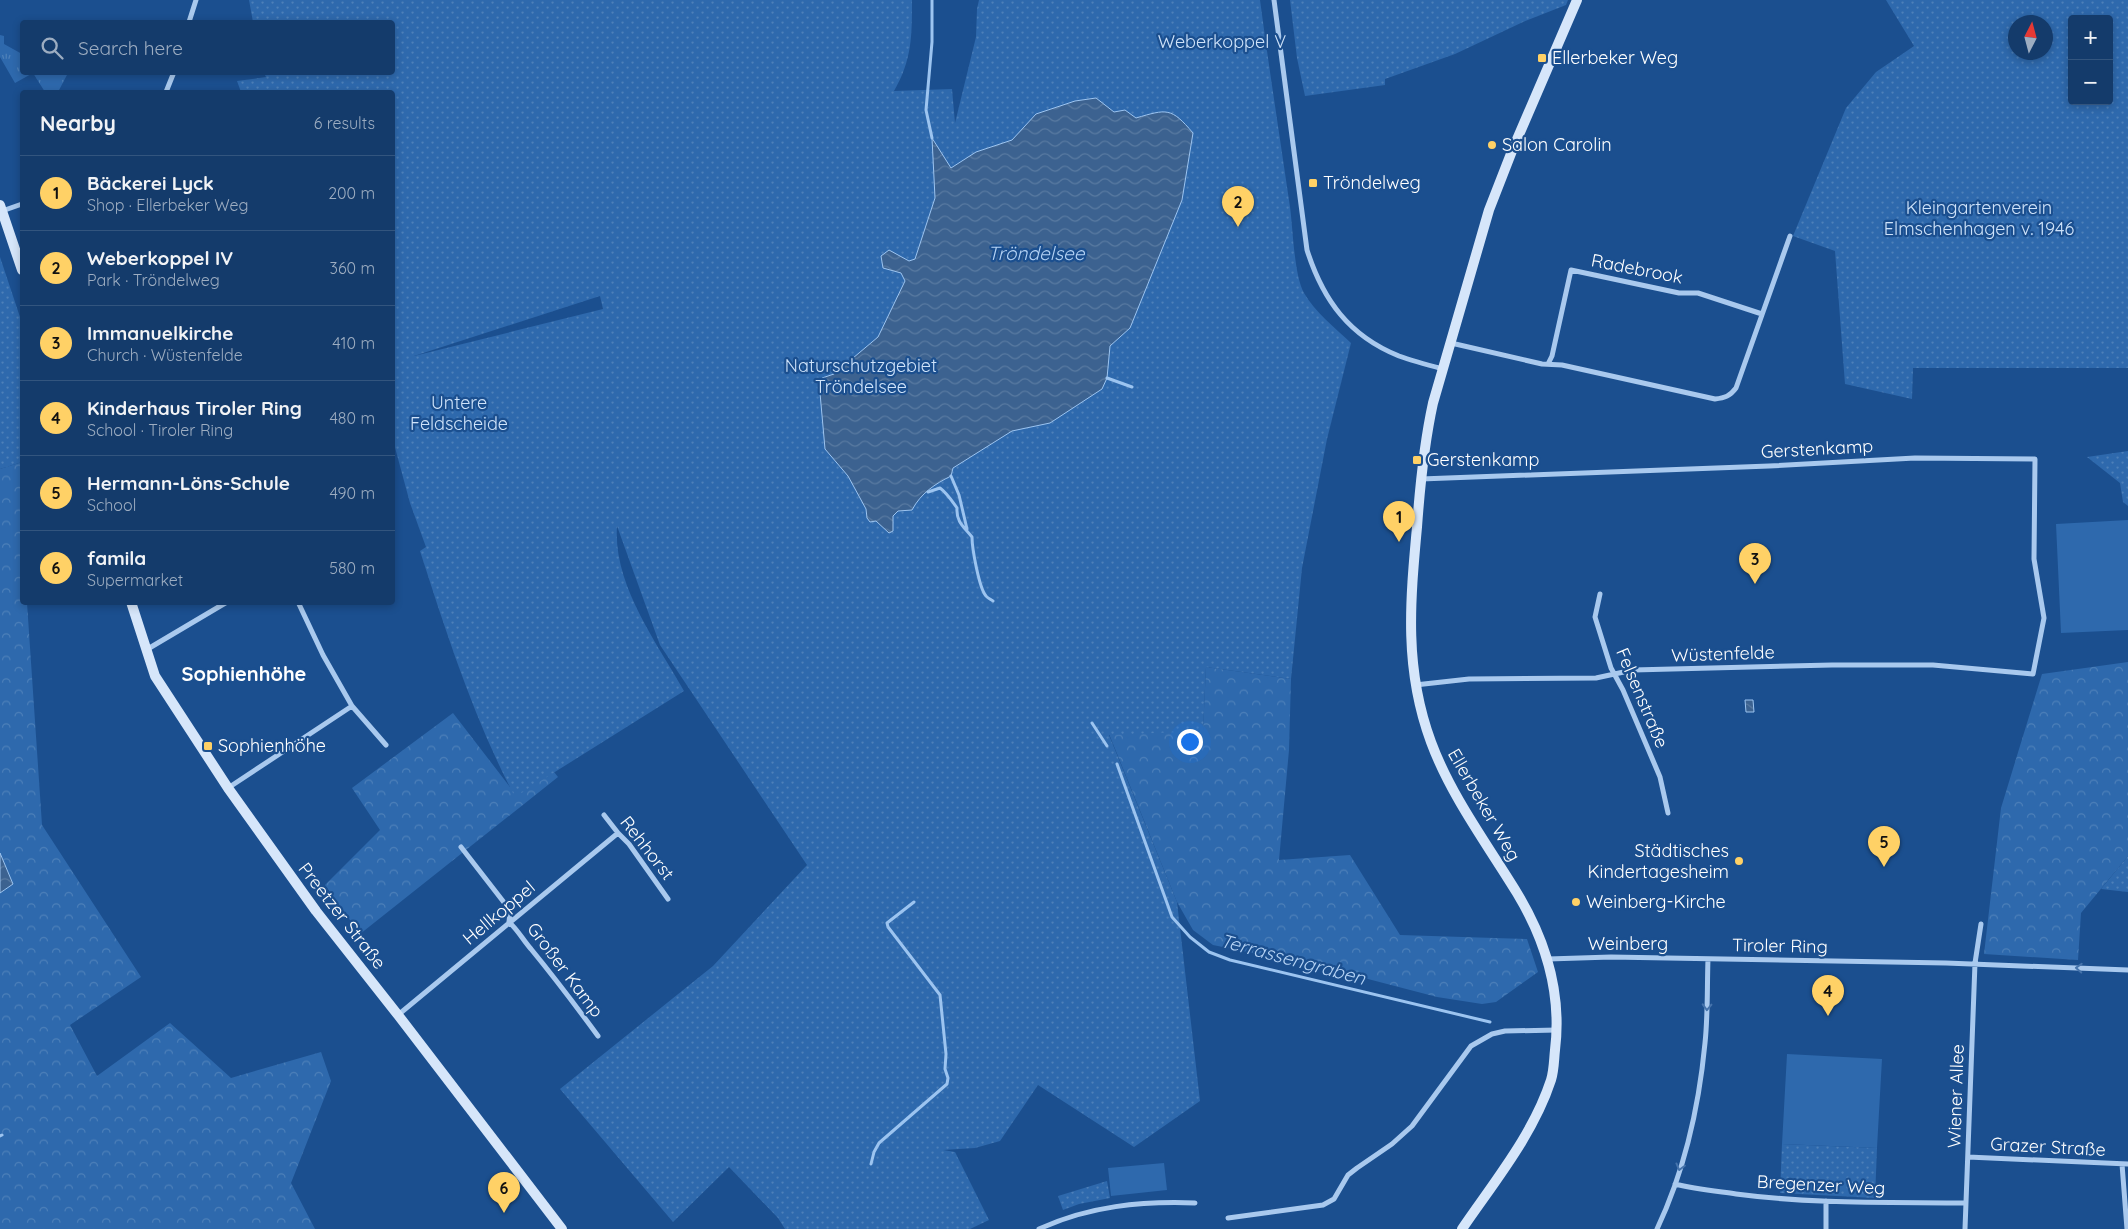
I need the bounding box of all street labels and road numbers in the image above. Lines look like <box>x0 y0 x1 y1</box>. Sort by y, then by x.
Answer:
street label: Radebrook <box>1589 248 1685 289</box>
street label: Gerstenkamp <box>1760 434 1874 463</box>
street label: Wüstenfelde <box>1671 640 1775 667</box>
street label: Felsenstraße <box>1611 644 1674 751</box>
street label: Ellerbeker Weg <box>1443 744 1526 865</box>
street label: Rehhorst <box>615 811 680 884</box>
street label: Preetzer Straße <box>294 858 391 974</box>
street label: Hellkoppel <box>458 876 540 950</box>
street label: Großer Kamp <box>522 918 609 1022</box>
street label: Weinberg <box>1588 932 1668 955</box>
street label: Tiroler Ring <box>1732 933 1828 958</box>
street label: Wiener Allee <box>1942 1044 1969 1148</box>
street label: Grazer Straße <box>1990 1132 2106 1161</box>
street label: Bregenzer Weg <box>1756 1170 1886 1199</box>

